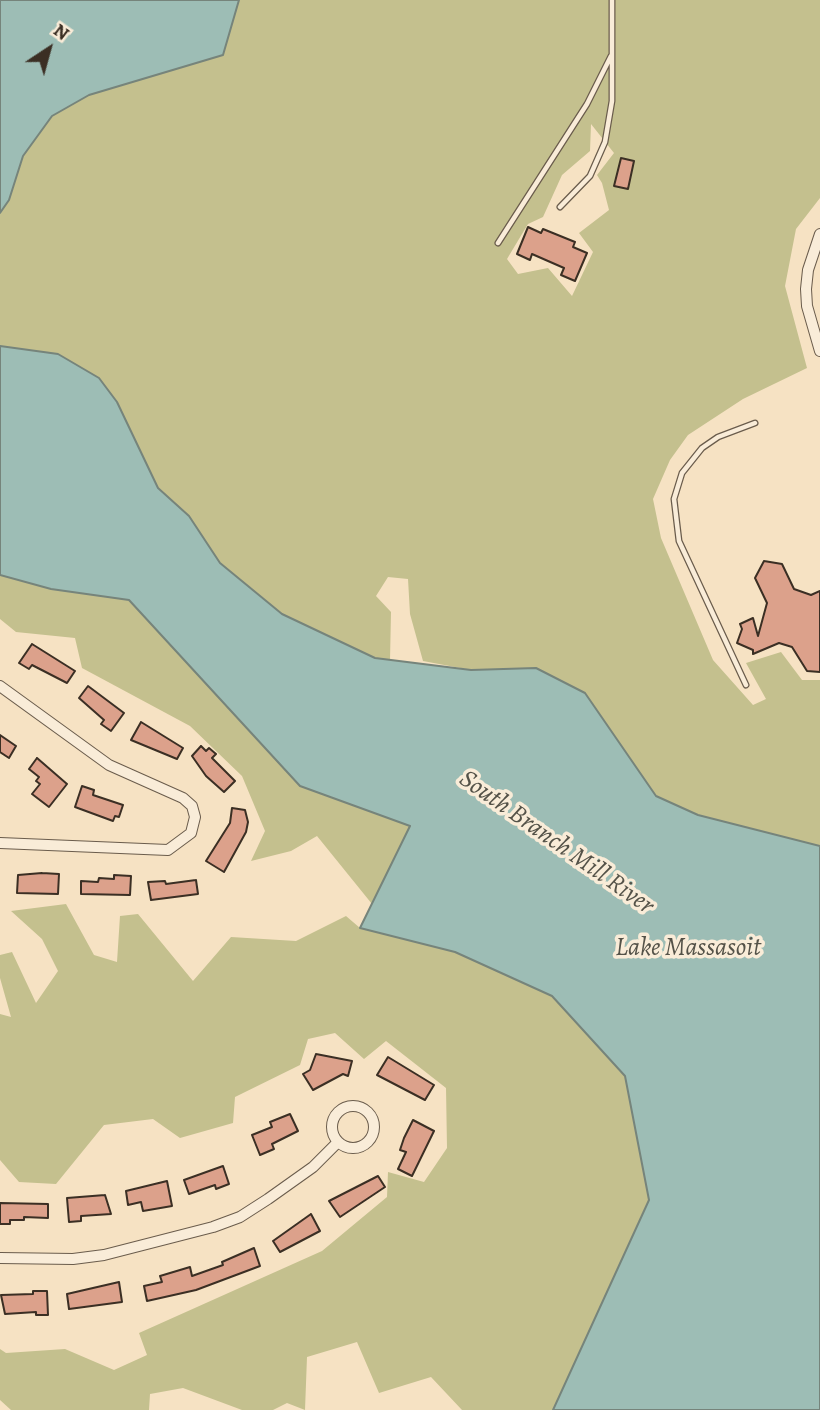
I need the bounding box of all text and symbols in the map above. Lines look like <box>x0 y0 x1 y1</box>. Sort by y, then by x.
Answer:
north arrow <box>14 14 84 84</box>
text: N <box>48 17 75 47</box>
water label: South Branch Mill River <box>453 764 659 922</box>
water label: Lake Massasoit <box>615 933 761 965</box>

